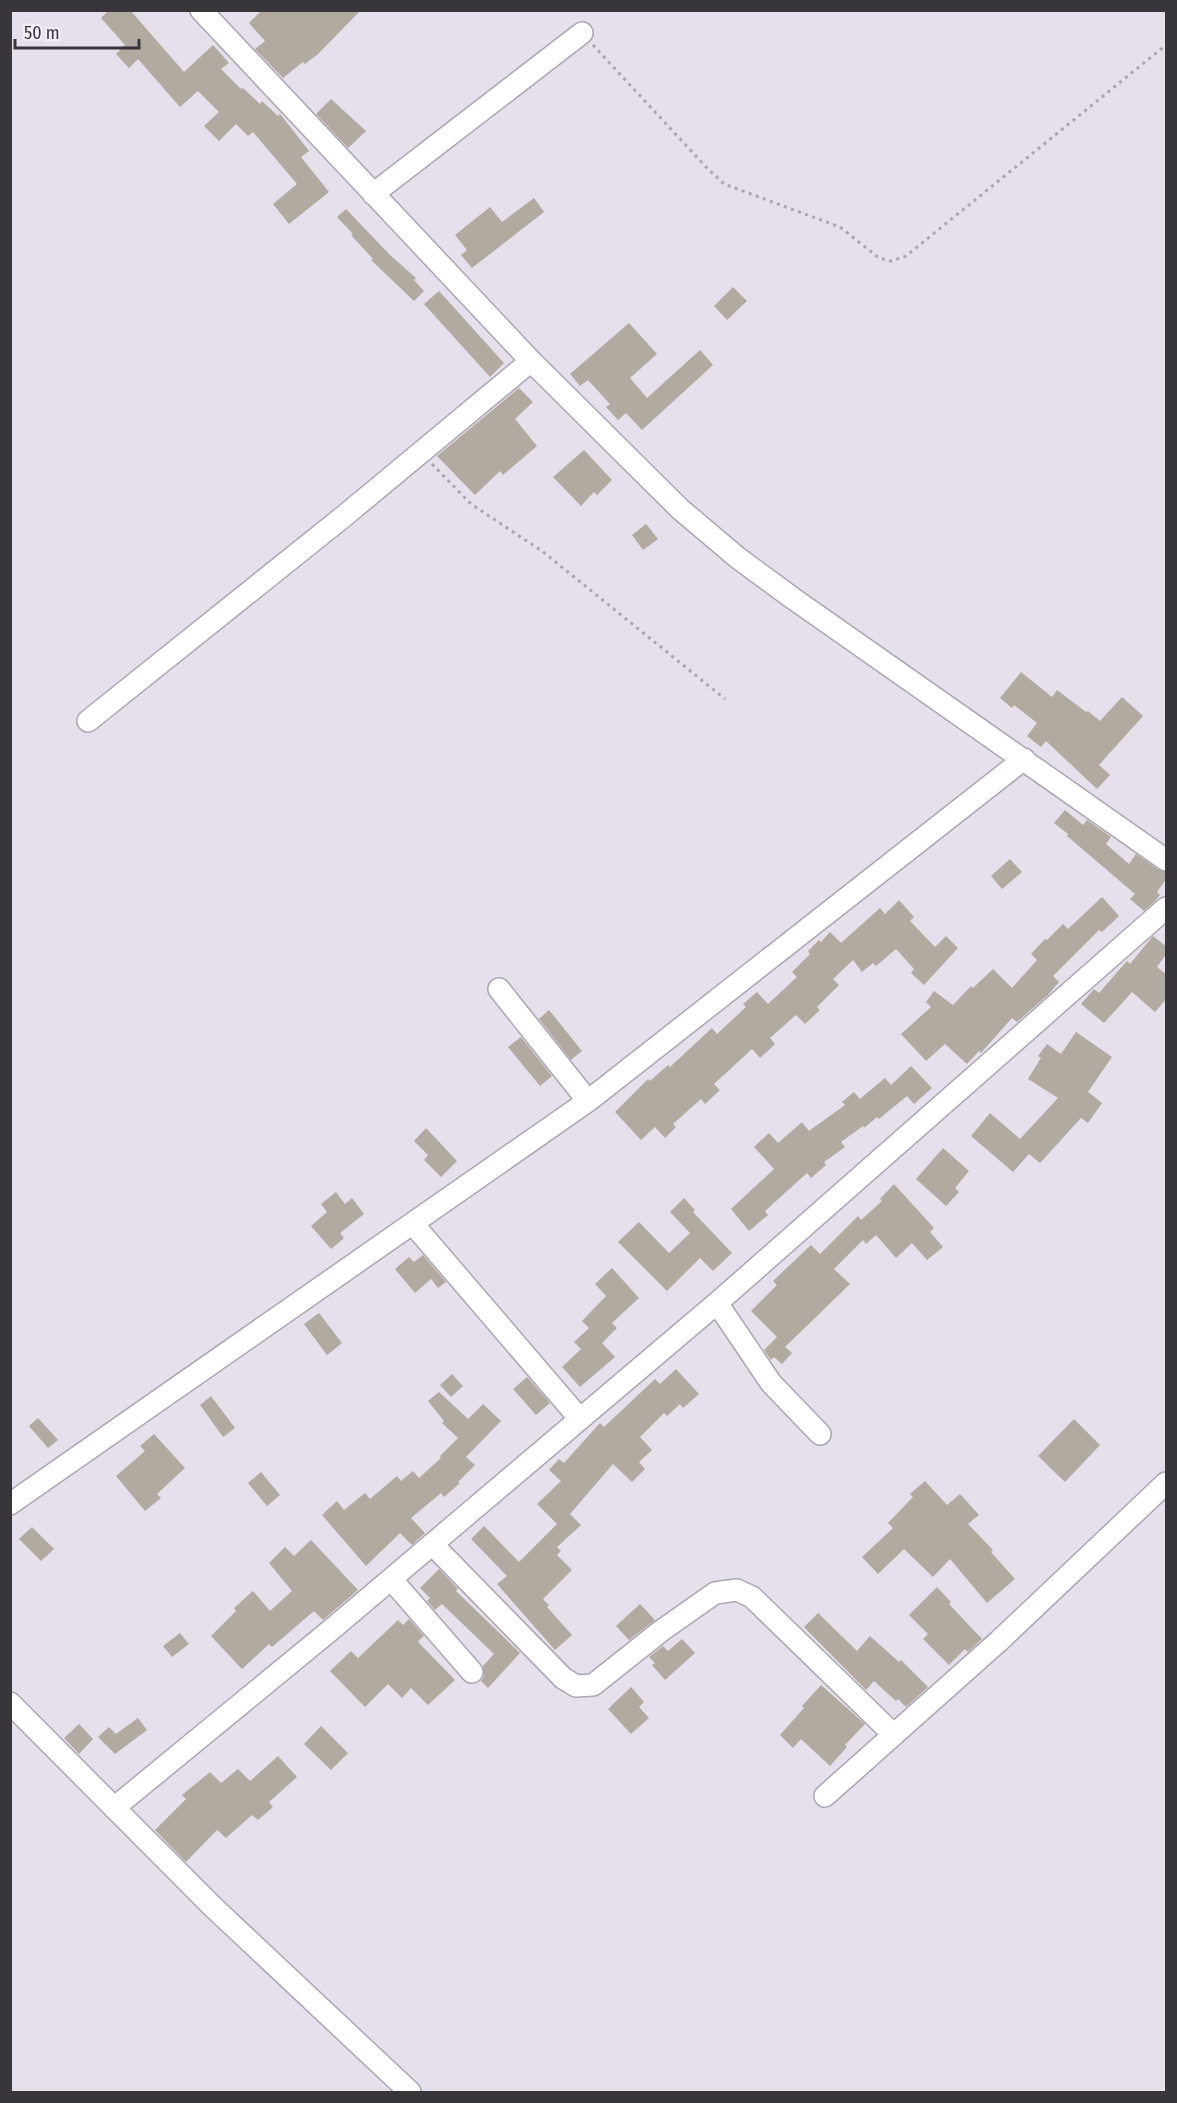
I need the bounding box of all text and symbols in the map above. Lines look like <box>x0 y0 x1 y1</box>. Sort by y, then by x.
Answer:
scale bar <box>15 12 140 50</box>
text: 50 m <box>24 22 60 44</box>

